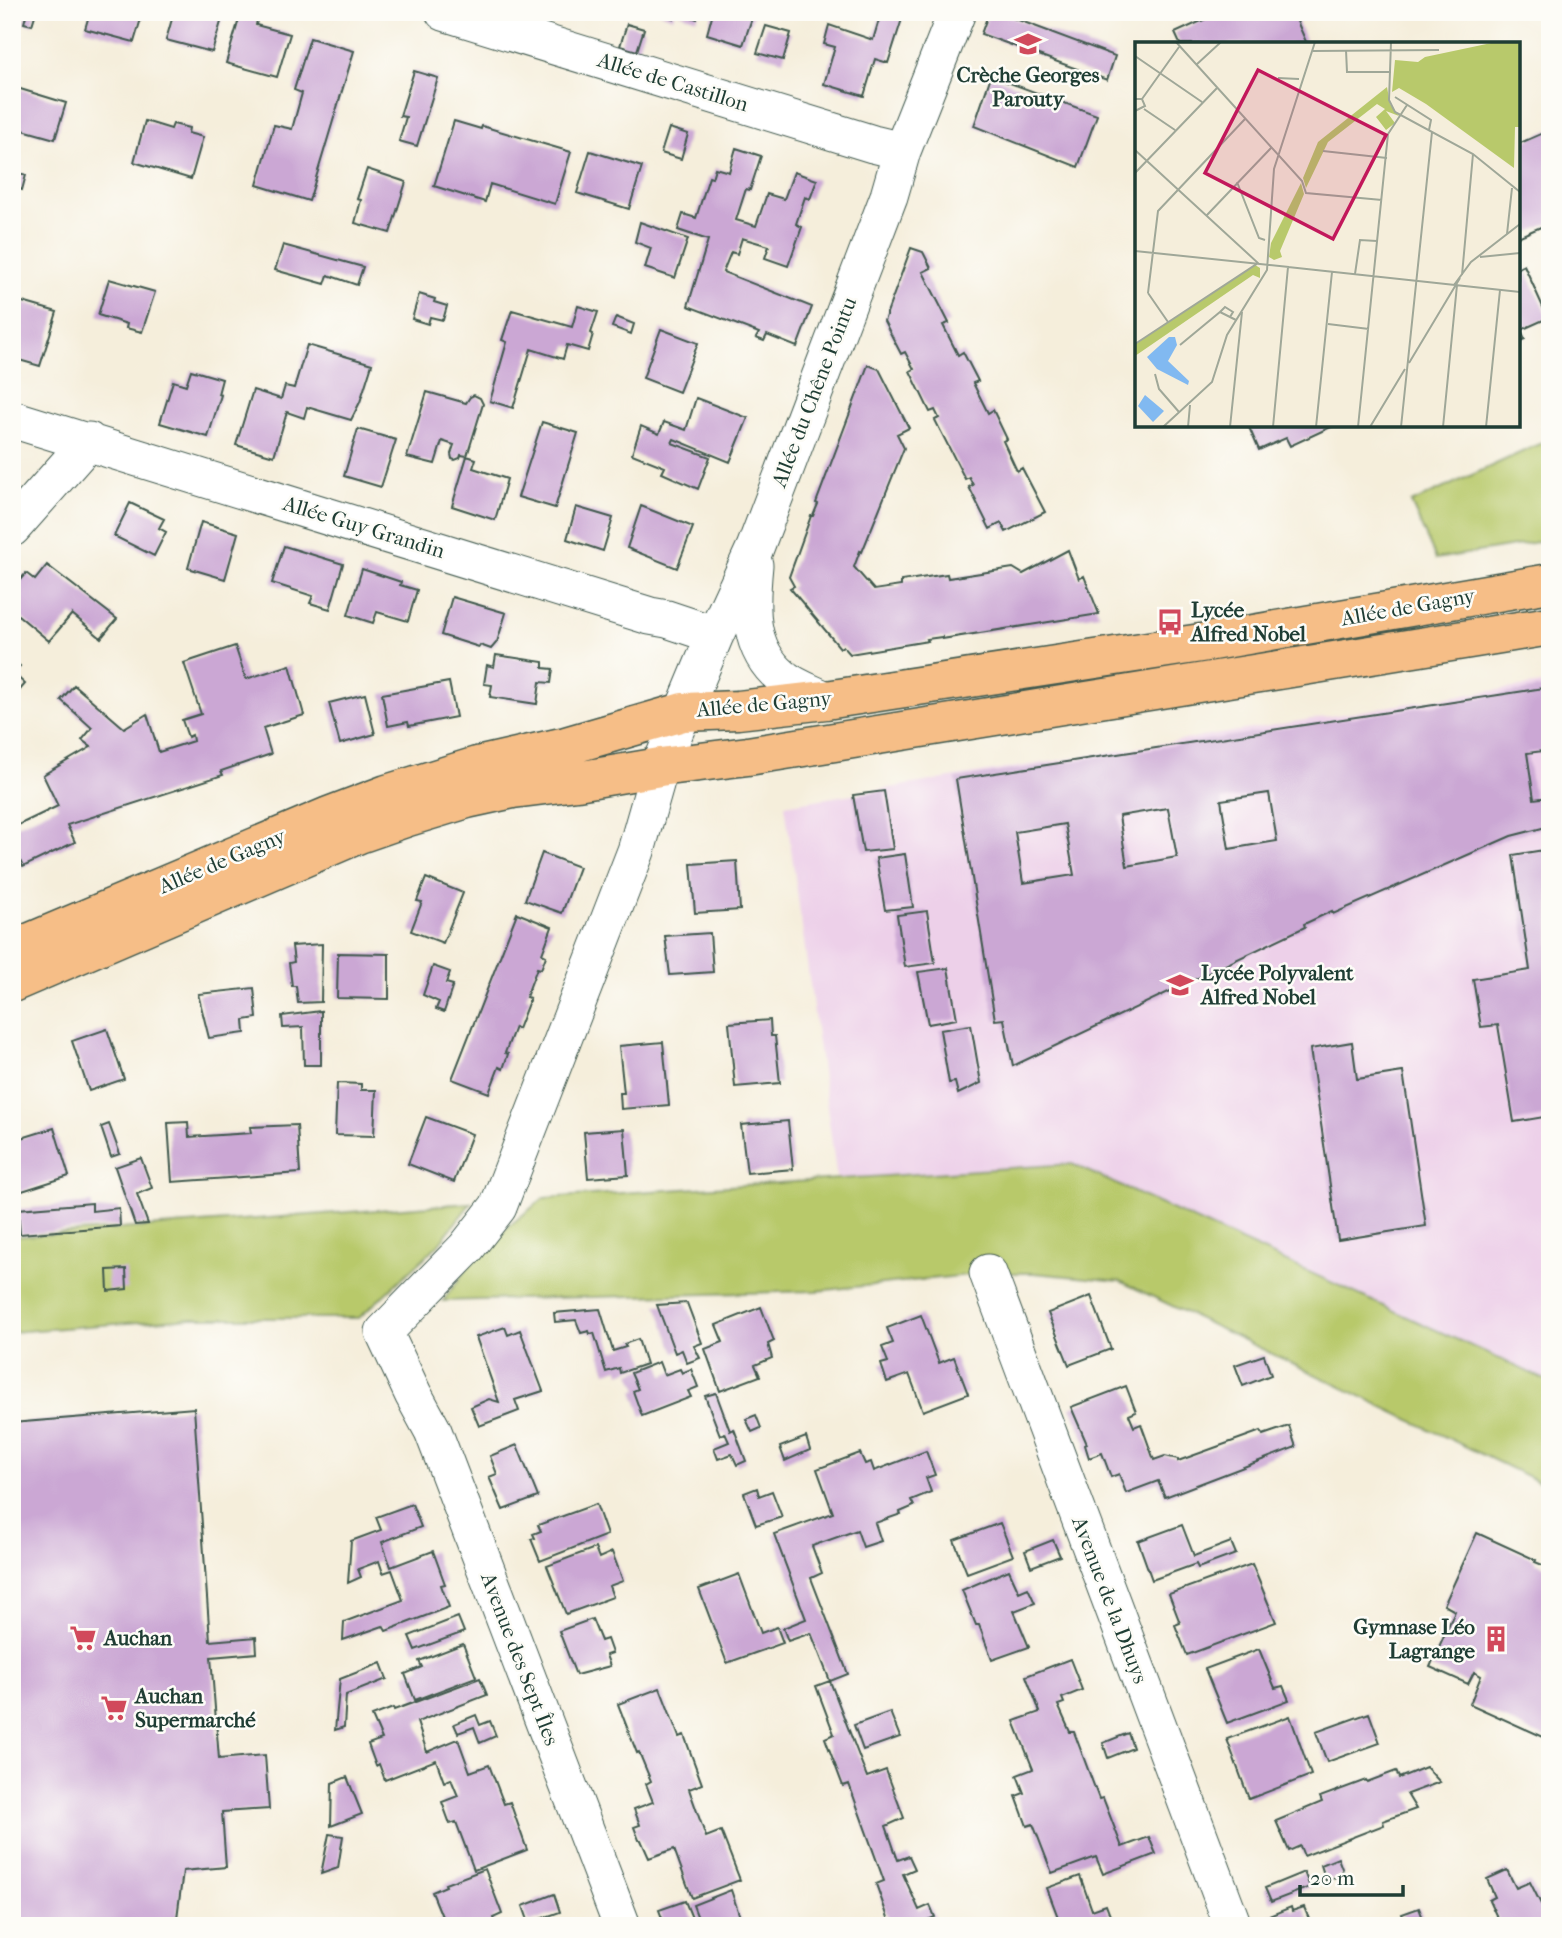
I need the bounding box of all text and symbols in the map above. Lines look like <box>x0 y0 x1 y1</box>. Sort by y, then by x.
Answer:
school or university icon: Crèche Georges Parouty <box>1013 29 1043 59</box>
inset map <box>1135 42 1520 427</box>
street label: Allée de Castillon <box>594 47 751 116</box>
place label: Crèche Georges Parouty <box>957 63 1100 111</box>
street label: Allée du Chêne Pointu <box>766 293 861 491</box>
street label: Allée Guy Grandin <box>279 491 448 563</box>
street label: Allée de Gagny <box>1338 583 1478 631</box>
place label: Lycée Alfred Nobel <box>1189 598 1306 646</box>
bus stop icon: Lycée Alfred Nobel <box>1155 607 1185 637</box>
street label: Allée de Gagny <box>695 686 833 722</box>
street label: Allée de Gagny <box>154 823 290 899</box>
place label: Lycée Polyvalent Alfred Nobel <box>1199 961 1354 1009</box>
school or university icon: Lycée Polyvalent Alfred Nobel <box>1165 970 1195 1000</box>
street label: Avenue de la Dhuys <box>1067 1512 1153 1687</box>
street label: Avenue des Sept Îles <box>476 1568 564 1749</box>
place label: Gymnase Léo Lagrange <box>1353 1615 1476 1663</box>
supermarket icon: Auchan <box>68 1623 98 1653</box>
building icon: Gymnase Léo Lagrange <box>1481 1624 1511 1654</box>
place label: Auchan <box>102 1626 173 1650</box>
place label: Auchan Supermarché <box>133 1684 256 1732</box>
supermarket icon: Auchan Supermarché <box>99 1693 129 1723</box>
scale bar <box>1300 1854 1403 1898</box>
text: 20 m <box>1310 1866 1355 1890</box>

